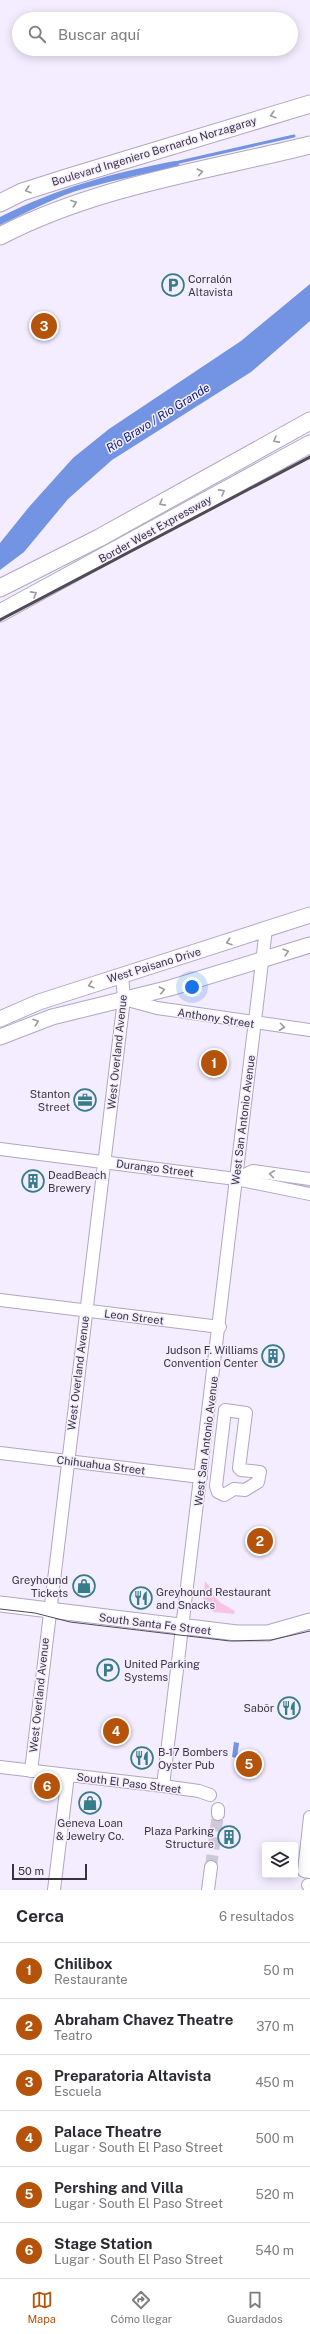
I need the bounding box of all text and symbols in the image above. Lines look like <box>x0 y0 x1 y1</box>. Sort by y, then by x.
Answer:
search box <box>12 12 298 56</box>
icon: search <box>26 23 48 45</box>
text: Buscar aquí <box>58 26 140 43</box>
one-way arrow <box>269 110 276 119</box>
street label: Boulevard Ingeniero Bernardo Norzagaray <box>50 114 258 188</box>
one-way arrow <box>197 168 203 176</box>
one-way arrow <box>24 185 31 194</box>
one-way arrow <box>70 200 77 208</box>
parking icon: Corralón Altavista <box>160 272 186 298</box>
place label: Corralón Altavista <box>188 273 233 298</box>
pin: 3 <box>31 311 57 341</box>
water label: Río Bravo / Rio Grande <box>104 380 213 456</box>
one-way arrow <box>273 436 280 443</box>
one-way arrow <box>218 489 225 497</box>
street label: Border West Expressway <box>96 493 214 565</box>
one-way arrow <box>159 498 166 506</box>
one-way arrow <box>30 592 37 599</box>
one-way arrow <box>225 937 232 945</box>
street label: West Paisano Drive <box>106 945 202 985</box>
one-way arrow <box>283 948 290 957</box>
your location <box>182 977 202 997</box>
one-way arrow <box>88 980 95 989</box>
one-way arrow <box>158 986 165 995</box>
street label: West Overland Avenue <box>105 994 129 1110</box>
street label: Anthony Street <box>177 1006 255 1030</box>
one-way arrow <box>32 1018 39 1027</box>
one-way arrow <box>279 1022 285 1031</box>
pin: 1 <box>201 1048 227 1078</box>
street label: West San Antonio Avenue <box>229 1054 257 1186</box>
office icon: Stanton Street <box>72 1087 98 1113</box>
place label: Stanton Street <box>30 1088 70 1113</box>
street label: Durango Street <box>115 1157 195 1179</box>
building icon: DeadBeach Brewery <box>20 1168 46 1194</box>
place label: DeadBeach Brewery <box>48 1169 106 1194</box>
one-way arrow <box>269 1170 275 1179</box>
street label: Leon Street <box>104 1307 164 1327</box>
street label: West Overland Avenue <box>65 1315 91 1431</box>
building icon: Judson F. Williams Convention Center <box>260 1343 286 1369</box>
place label: Judson F. Williams Convention Center <box>163 1344 258 1369</box>
street label: West San Antonio Avenue <box>192 1375 220 1507</box>
street label: Chihuahua Street <box>56 1454 146 1476</box>
pin: 2 <box>247 1526 273 1556</box>
shop icon: Greyhound Tickets <box>71 1573 97 1599</box>
place label: Greyhound Tickets <box>12 1574 68 1599</box>
restaurant icon: Greyhound Restaurant and Snacks <box>128 1585 154 1611</box>
place label: Greyhound Restaurant and Snacks <box>156 1586 271 1611</box>
street label: South Santa Fe Street <box>98 1611 212 1637</box>
street label: West Overland Avenue <box>27 1637 51 1753</box>
parking icon: United Parking Systems <box>95 1657 121 1683</box>
place label: United Parking Systems <box>124 1658 200 1683</box>
restaurant icon: Sabōr <box>276 1695 302 1721</box>
place label: Sabōr <box>244 1702 274 1714</box>
pin: 4 <box>103 1716 129 1746</box>
restaurant icon: B-17 Bombers Oyster Pub <box>129 1745 155 1771</box>
place label: B-17 Bombers Oyster Pub <box>158 1746 229 1771</box>
pin: 5 <box>236 1749 262 1779</box>
pin: 6 <box>34 1771 60 1801</box>
street label: South El Paso Street <box>76 1771 182 1795</box>
shop icon: Geneva Loan & Jewelry Co. <box>77 1790 103 1816</box>
place label: Geneva Loan & Jewelry Co. <box>56 1817 124 1842</box>
building icon: Plaza Parking Structure <box>216 1824 242 1850</box>
place label: Plaza Parking Structure <box>144 1825 214 1850</box>
map controls <box>262 1842 298 1878</box>
button: layers <box>262 1842 298 1878</box>
scale bar <box>12 1862 87 1881</box>
text: 50 m <box>18 1865 44 1877</box>
text: Cerca <box>16 1906 64 1926</box>
text: 6 resultados <box>219 1909 294 1924</box>
text: Chilibox <box>54 1955 113 1972</box>
text: 1 <box>26 1963 32 1978</box>
text: 50 m <box>263 1963 294 1978</box>
text: Restaurante <box>54 1972 128 1987</box>
text: Abraham Chavez Theatre <box>54 2011 233 2028</box>
text: 2 <box>25 2019 33 2034</box>
text: 370 m <box>256 2019 294 2034</box>
text: Teatro <box>54 2028 92 2043</box>
text: Preparatoria Altavista <box>54 2067 211 2084</box>
text: 3 <box>25 2075 33 2090</box>
text: 450 m <box>255 2075 294 2090</box>
text: Escuela <box>54 2084 102 2099</box>
text: Palace Theatre <box>54 2123 162 2140</box>
text: 4 <box>25 2131 33 2146</box>
text: 500 m <box>255 2131 294 2146</box>
text: Lugar · South El Paso Street <box>54 2140 223 2155</box>
text: Pershing and Villa <box>54 2179 183 2196</box>
text: 5 <box>25 2187 33 2202</box>
text: 520 m <box>256 2187 294 2202</box>
text: Lugar · South El Paso Street <box>54 2196 223 2211</box>
text: Stage Station <box>54 2235 152 2252</box>
text: 6 <box>25 2243 33 2258</box>
text: 540 m <box>255 2243 294 2258</box>
text: Lugar · South El Paso Street <box>54 2252 223 2267</box>
tab: Mapa <box>27 2289 56 2325</box>
tab: Cómo llegar <box>111 2289 172 2325</box>
tab: Guardados <box>227 2289 283 2325</box>

